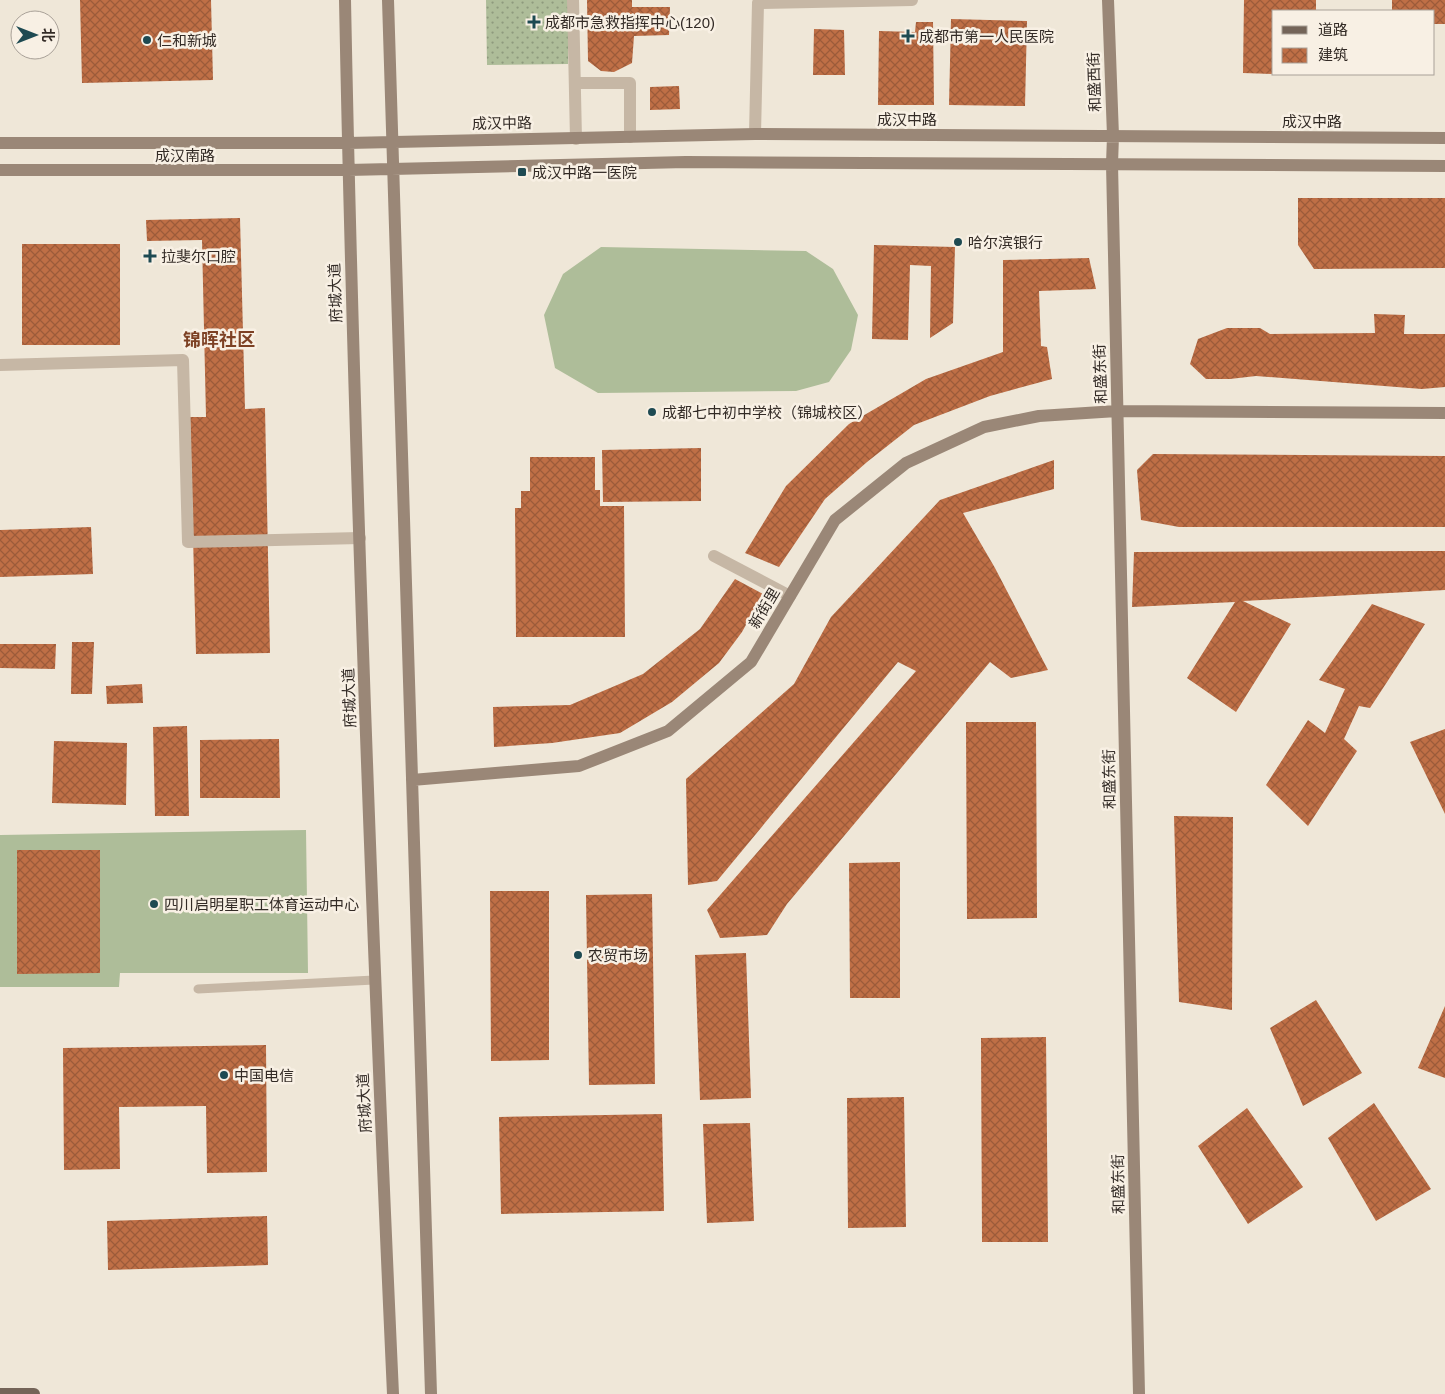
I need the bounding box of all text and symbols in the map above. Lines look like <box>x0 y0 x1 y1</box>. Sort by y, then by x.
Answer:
north arrow <box>10 10 60 60</box>
legend <box>1272 10 1435 75</box>
place label: 成都市急救指挥中心(120) <box>545 14 715 31</box>
marker: 成都市急救指挥中心(120) <box>527 15 541 29</box>
text: 道路 <box>1318 21 1348 38</box>
text: 北 <box>40 28 56 42</box>
place label: 成都市第一人民医院 <box>919 28 1054 45</box>
marker: 成都市第一人民医院 <box>901 29 915 43</box>
place label: 仁和新城 <box>157 32 217 49</box>
marker: 仁和新城 <box>141 34 153 46</box>
text: 建筑 <box>1318 46 1348 63</box>
street label: 和盛西街 <box>1084 52 1104 112</box>
street label: 成汉中路 <box>877 111 937 128</box>
street label: 成汉中路 <box>1282 113 1342 130</box>
street label: 成汉中路 <box>472 114 532 132</box>
street label: 成汉南路 <box>155 147 215 164</box>
place label: 成汉中路一医院 <box>532 164 637 181</box>
marker: 成汉中路一医院 <box>516 166 528 178</box>
place label: 哈尔滨银行 <box>968 234 1043 251</box>
marker: 哈尔滨银行 <box>952 236 964 248</box>
place label: 拉斐尔口腔 <box>161 248 236 265</box>
marker: 拉斐尔口腔 <box>143 249 157 263</box>
street label: 府城大道 <box>325 263 345 323</box>
district label: 锦晖社区 <box>183 330 255 350</box>
street label: 和盛东街 <box>1090 344 1110 404</box>
place label: 成都七中初中学校（锦城校区） <box>662 404 872 421</box>
marker: 成都七中初中学校（锦城校区） <box>646 406 658 418</box>
street label: 新街里 <box>745 584 783 632</box>
street label: 府城大道 <box>339 668 359 728</box>
street label: 和盛东街 <box>1100 749 1118 809</box>
place label: 四川启明星职工体育运动中心 <box>164 896 359 913</box>
marker: 四川启明星职工体育运动中心 <box>148 898 160 910</box>
place label: 农贸市场 <box>588 947 648 964</box>
marker: 农贸市场 <box>572 949 584 961</box>
place label: 中国电信 <box>234 1067 294 1084</box>
marker: 中国电信 <box>218 1069 230 1081</box>
street label: 府城大道 <box>354 1073 374 1133</box>
street label: 和盛东街 <box>1109 1154 1127 1214</box>

